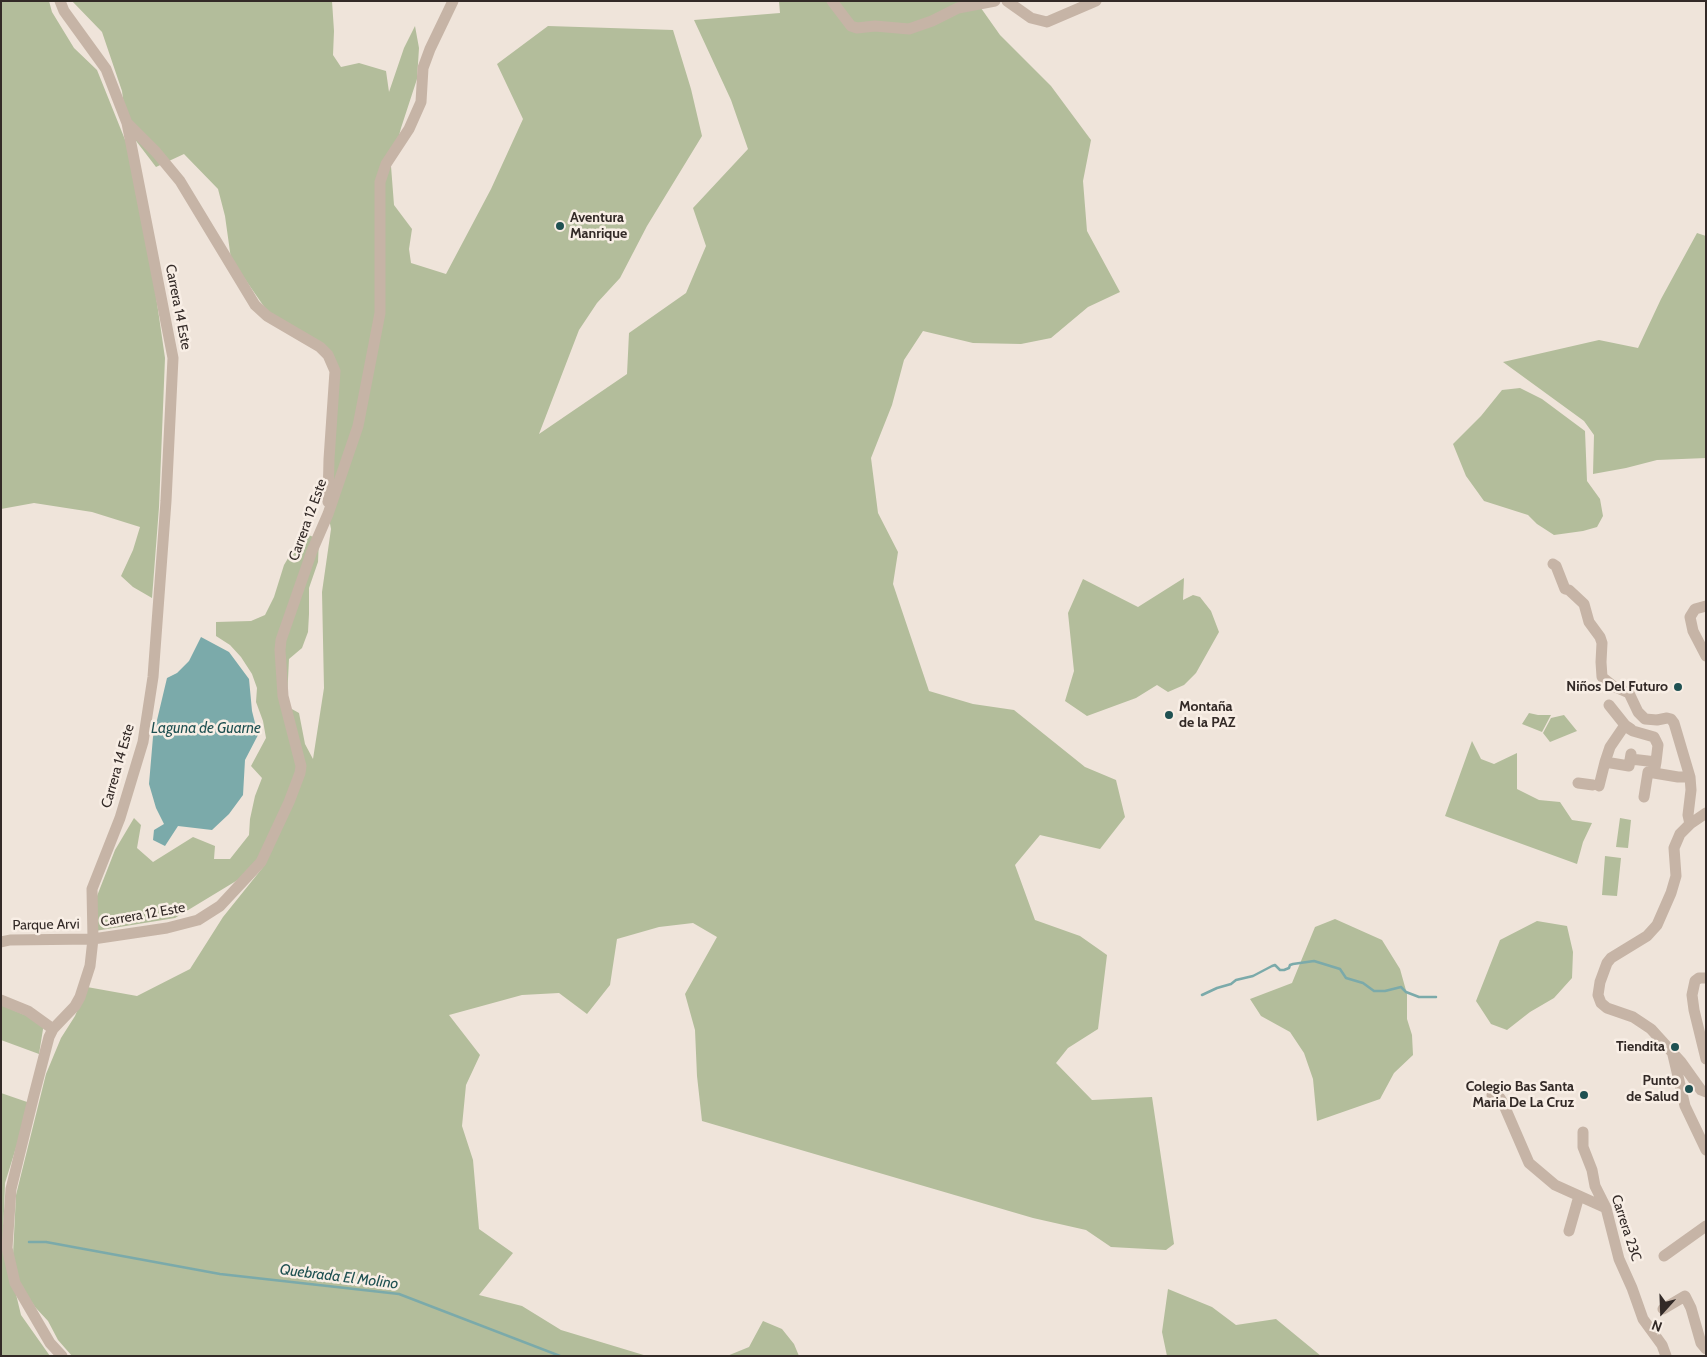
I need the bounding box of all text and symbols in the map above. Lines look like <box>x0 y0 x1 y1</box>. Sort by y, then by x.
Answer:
place label: Aventura Manrique <box>570 210 627 242</box>
marker: Aventura Manrique <box>554 220 566 232</box>
street label: Carrera 14 Este <box>162 263 194 351</box>
street label: Carrera 12 Este <box>285 477 331 563</box>
place label: Niños Del Futuro <box>1566 679 1668 695</box>
marker: Niños Del Futuro <box>1672 681 1684 693</box>
place label: Montaña de la PAZ <box>1179 699 1235 732</box>
marker: Montaña de la PAZ <box>1163 709 1175 721</box>
water label: Laguna de Guarne <box>151 720 261 738</box>
street label: Carrera 14 Este <box>98 722 138 810</box>
street label: Carrera 12 Este <box>99 899 187 931</box>
street label: Parque Arvi <box>12 916 80 934</box>
place label: Tiendita <box>1616 1039 1665 1055</box>
marker: Tiendita <box>1669 1041 1681 1053</box>
place label: Punto de Salud <box>1626 1073 1679 1106</box>
place label: Colegio Bas Santa Maria De La Cruz <box>1466 1079 1574 1112</box>
marker: Punto de Salud <box>1683 1083 1695 1095</box>
marker: Colegio Bas Santa Maria De La Cruz <box>1578 1089 1590 1101</box>
street label: Carrera 23C <box>1607 1193 1645 1263</box>
water label: Quebrada El Molino <box>279 1261 399 1293</box>
north arrow <box>1637 1287 1687 1337</box>
text: N <box>1649 1316 1665 1336</box>

